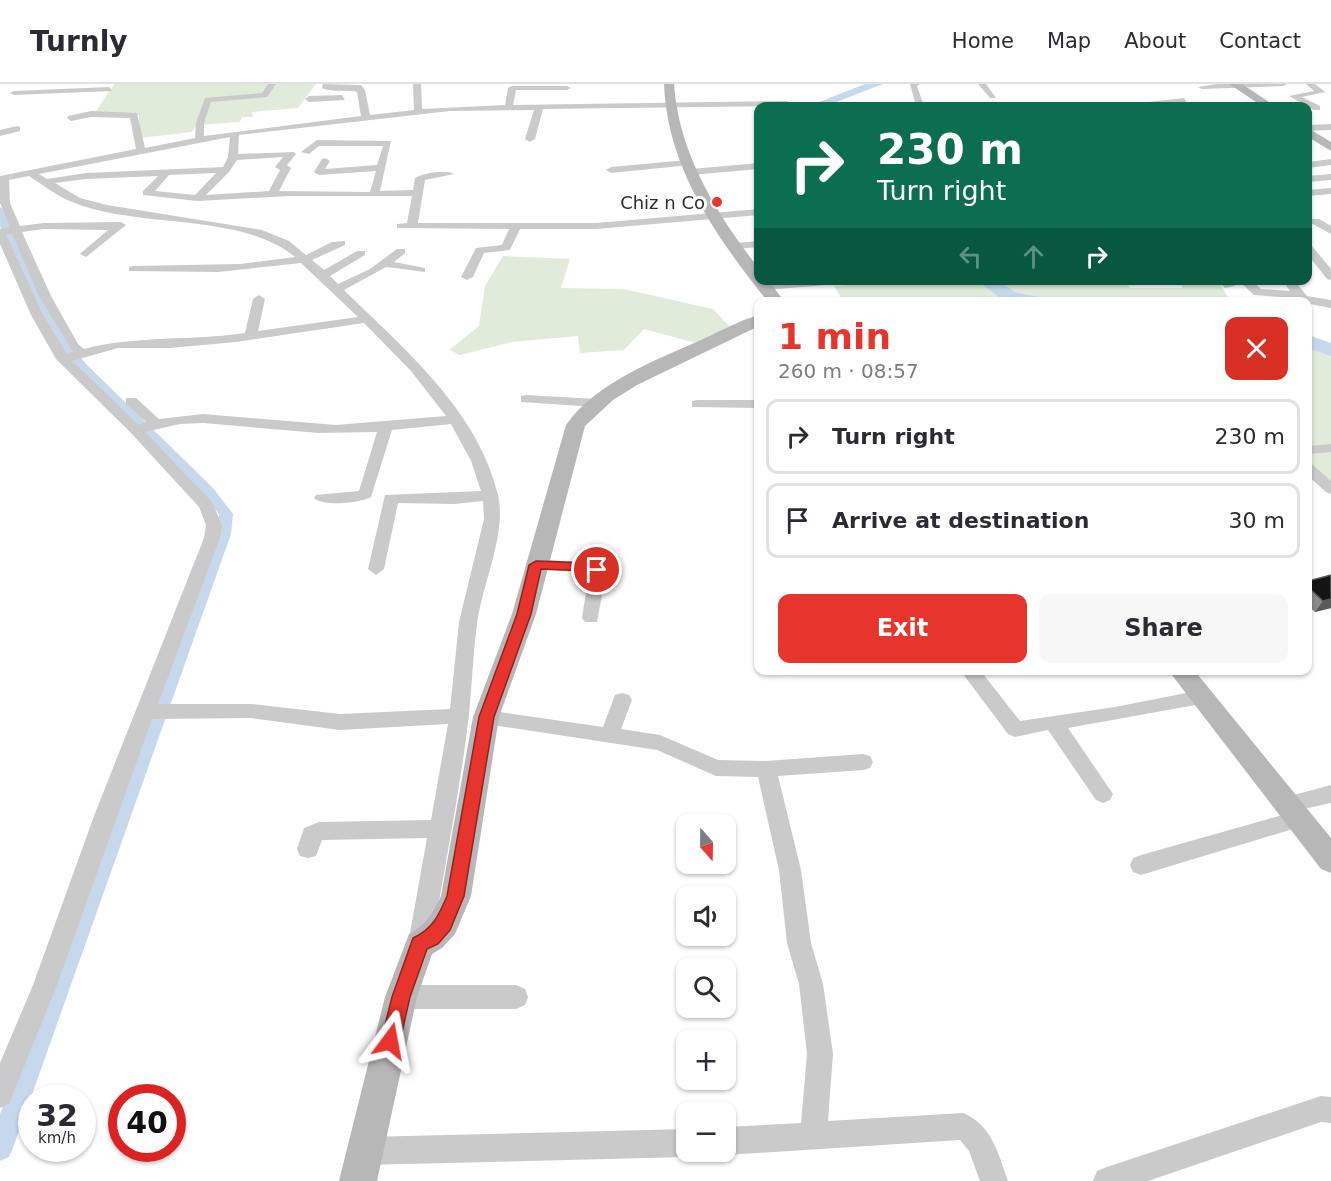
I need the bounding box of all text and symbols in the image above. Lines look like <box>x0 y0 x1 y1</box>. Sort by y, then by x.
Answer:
text: Turnly <box>30 25 128 58</box>
text: Home <box>952 29 1014 53</box>
text: Map <box>1047 29 1091 53</box>
text: About <box>1124 29 1186 53</box>
text: Contact <box>1219 29 1301 53</box>
text: 230 m <box>877 125 1023 174</box>
icon: right <box>778 126 856 204</box>
text: Turn right <box>877 175 1006 206</box>
place label: Chiz n Co <box>620 192 705 213</box>
marker: Chiz n Co <box>710 195 724 209</box>
icon: left <box>954 240 987 273</box>
icon: ahead <box>1017 240 1050 273</box>
icon: right <box>1080 240 1113 273</box>
text: 1 min <box>778 316 891 357</box>
button: close <box>1225 317 1288 380</box>
text: 260 m · 08:57 <box>778 359 919 383</box>
icon: right <box>781 420 814 453</box>
text: Turn right <box>832 424 955 449</box>
text: 230 m <box>1215 424 1285 449</box>
icon: arrive <box>781 504 814 537</box>
text: Arrive at destination <box>832 508 1089 533</box>
text: 30 m <box>1229 508 1285 533</box>
pin <box>571 544 622 595</box>
icon: arrive <box>580 553 613 586</box>
button: Exit <box>778 594 1027 663</box>
button: Share <box>1039 594 1288 663</box>
north arrow <box>676 814 736 874</box>
map controls <box>676 814 736 1162</box>
button: sound <box>676 886 736 946</box>
button: search <box>676 958 736 1018</box>
position arrow <box>358 1009 422 1073</box>
button: + <box>676 1030 736 1090</box>
speed limit sign: 40 <box>108 1084 186 1162</box>
text: 32 <box>36 1098 78 1133</box>
button: − <box>676 1102 736 1162</box>
text: km/h <box>38 1129 76 1147</box>

